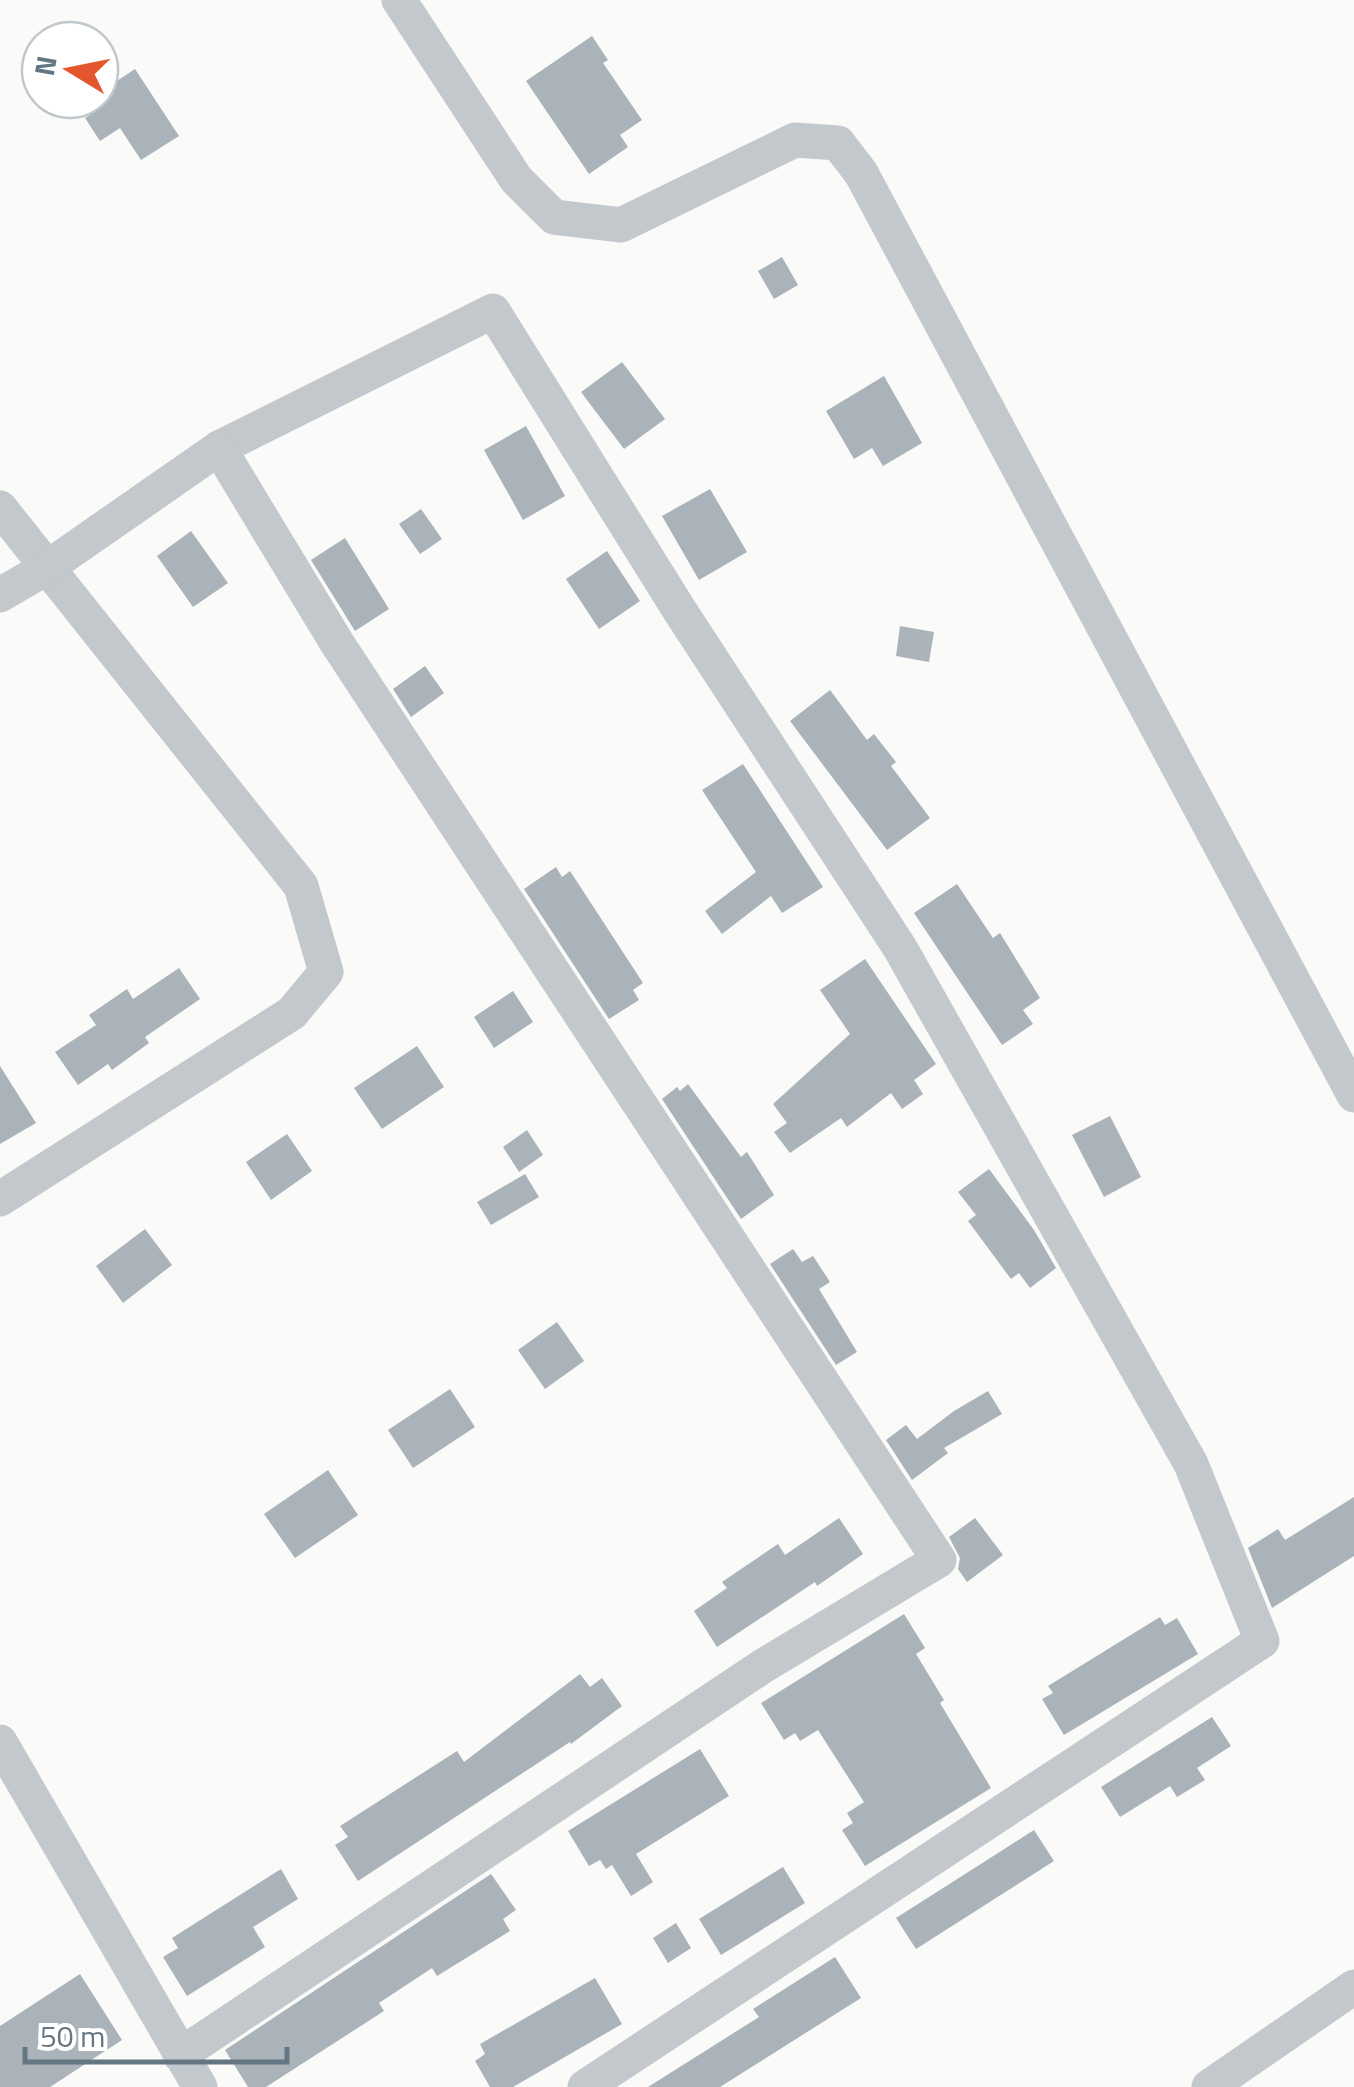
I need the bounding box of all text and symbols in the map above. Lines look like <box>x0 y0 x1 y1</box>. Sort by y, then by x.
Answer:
north arrow <box>20 20 120 120</box>
text: N <box>22 52 68 79</box>
scale bar <box>25 2002 288 2064</box>
text: 50 m <box>40 2013 105 2059</box>

